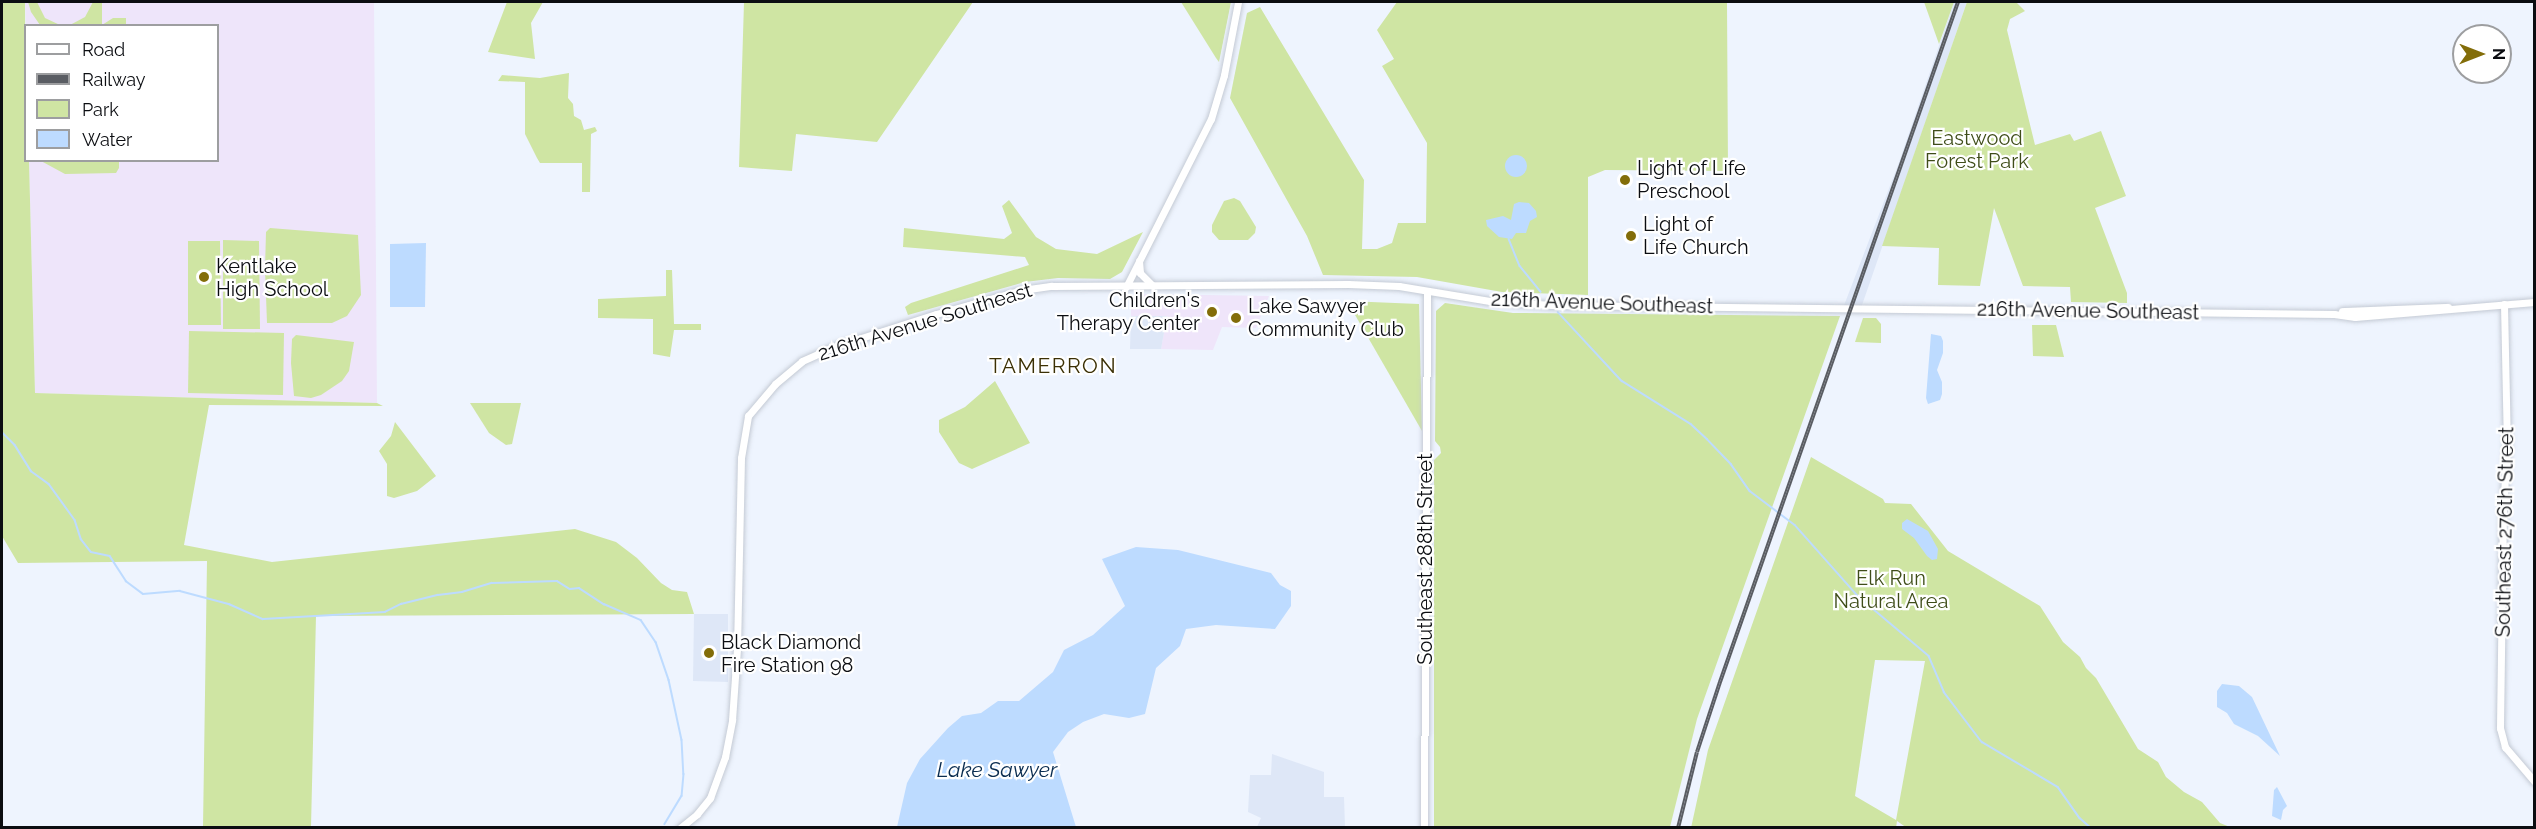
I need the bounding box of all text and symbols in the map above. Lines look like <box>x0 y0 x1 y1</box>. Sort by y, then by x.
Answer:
legend <box>24 24 219 162</box>
north arrow <box>2452 24 2512 84</box>
text: Road <box>82 39 125 60</box>
text: N <box>2489 48 2508 60</box>
text: Railway <box>82 69 146 90</box>
text: Park <box>82 99 119 120</box>
park label: Eastwood Forest Park <box>1925 127 2029 174</box>
text: Water <box>82 129 132 150</box>
place label: Light of Life Preschool <box>1637 156 1746 203</box>
marker: Light of Life Preschool <box>1618 173 1632 187</box>
place label: Light of Life Church <box>1643 213 1749 260</box>
marker: Light of Life Church <box>1624 229 1638 243</box>
place label: Kentlake High School <box>216 254 328 301</box>
marker: Kentlake High School <box>197 270 211 284</box>
street label: 216th Avenue Southeast <box>815 278 1035 366</box>
street label: 216th Avenue Southeast <box>1490 287 1714 319</box>
place label: Children's Therapy Center <box>1056 288 1200 335</box>
place label: Lake Sawyer Community Club <box>1248 294 1404 341</box>
street label: 216th Avenue Southeast <box>1976 297 2200 325</box>
marker: Children's Therapy Center <box>1205 305 1219 319</box>
marker: Lake Sawyer Community Club <box>1229 311 1243 325</box>
district label: TAMERRON <box>989 353 1117 379</box>
street label: Southeast 276th Street <box>2491 427 2519 637</box>
street label: Southeast 288th Street <box>1413 453 1437 665</box>
park label: Elk Run Natural Area <box>1833 567 1949 614</box>
place label: Black Diamond Fire Station 98 <box>721 630 861 677</box>
marker: Black Diamond Fire Station 98 <box>702 646 716 660</box>
water label: Lake Sawyer <box>937 757 1057 783</box>

